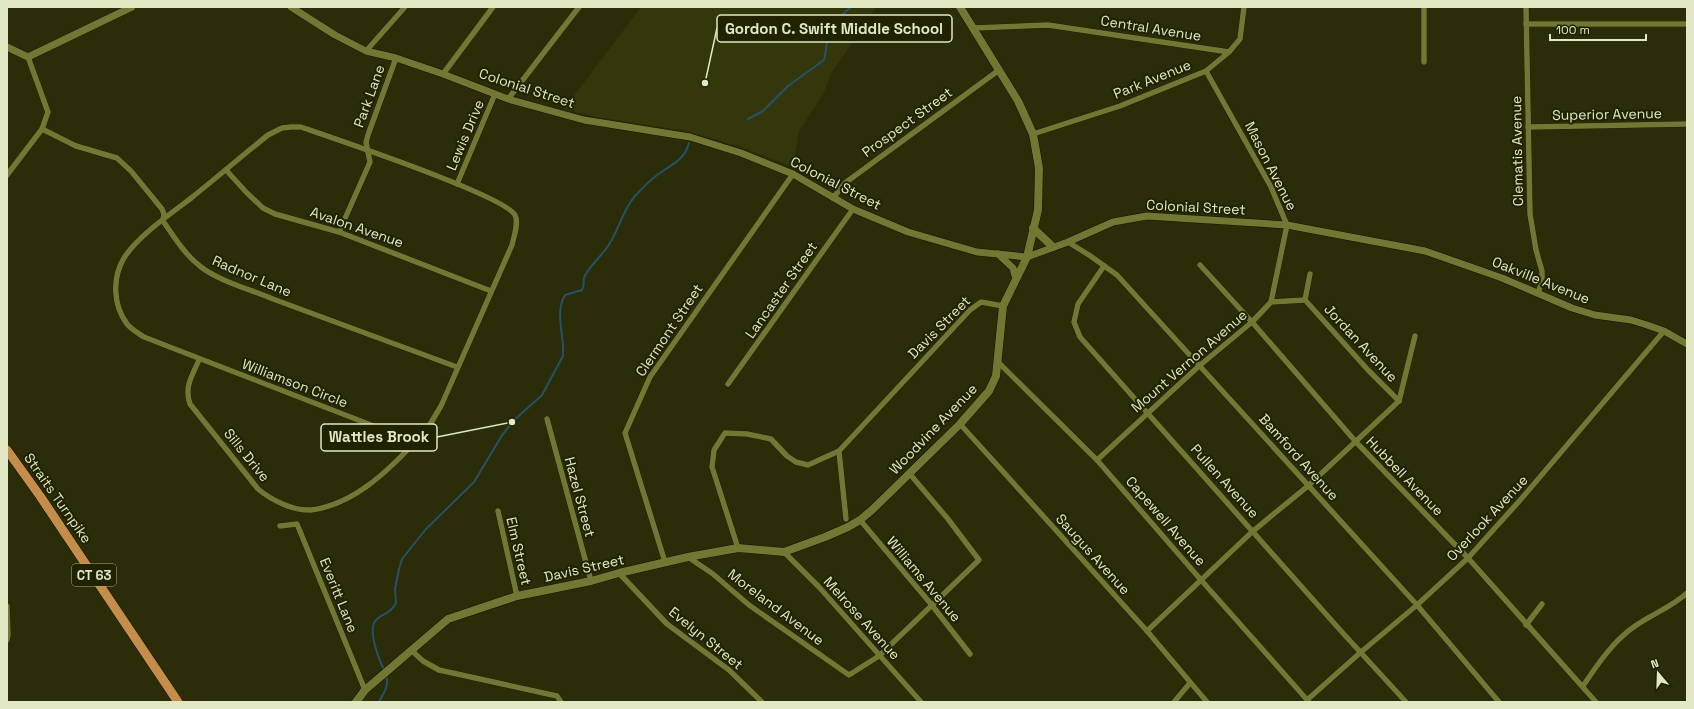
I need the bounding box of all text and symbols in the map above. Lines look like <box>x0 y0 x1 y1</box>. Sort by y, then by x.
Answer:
street label: Central Avenue <box>1099 11 1203 45</box>
callout: Gordon C. Swift Middle School <box>717 15 952 42</box>
scale bar <box>1550 16 1646 42</box>
text: Gordon C. Swift Middle School <box>725 19 943 38</box>
text: 100 m <box>1556 22 1590 38</box>
street label: Park Avenue <box>1111 55 1193 103</box>
street label: Park Lane <box>349 62 389 130</box>
street label: Colonial Street <box>477 64 577 112</box>
street label: Prospect Street <box>858 83 956 161</box>
street label: Clematis Avenue <box>1507 96 1527 206</box>
street label: Lewis Drive <box>442 97 488 173</box>
street label: Superior Avenue <box>1552 104 1662 124</box>
street label: Mason Avenue <box>1241 118 1301 214</box>
street label: Colonial Street <box>788 152 884 214</box>
street label: Colonial Street <box>1146 195 1246 219</box>
street label: Avalon Avenue <box>308 203 406 251</box>
street label: Lancaster Street <box>741 238 821 342</box>
street label: Radnor Lane <box>210 251 294 301</box>
street label: Oakville Avenue <box>1489 252 1593 308</box>
street label: Clermont Street <box>631 280 707 380</box>
street label: Davis Street <box>904 292 974 362</box>
street label: Jordan Avenue <box>1320 300 1402 386</box>
street label: Mount Vernon Avenue <box>1127 306 1251 416</box>
street label: Williamson Circle <box>240 355 350 411</box>
street label: Woodvine Avenue <box>885 380 981 478</box>
street label: Bamford Avenue <box>1255 410 1343 504</box>
callout: Wattles Brook <box>321 424 437 451</box>
street label: Sills Drive <box>220 425 274 485</box>
text: Wattles Brook <box>329 427 430 446</box>
street label: Hubbell Avenue <box>1362 432 1448 520</box>
street label: Pullen Avenue <box>1187 440 1263 522</box>
street label: Straits Turnpike <box>20 449 96 547</box>
street label: Hazel Street <box>561 455 599 539</box>
street label: Overlook Avenue <box>1442 471 1532 565</box>
street label: Capewell Avenue <box>1122 472 1210 570</box>
street label: Saugus Avenue <box>1052 510 1134 598</box>
street label: Elm Street <box>502 515 536 587</box>
street label: Williams Avenue <box>883 533 965 625</box>
street label: Davis Street <box>542 550 626 586</box>
street label: Everitt Lane <box>316 555 362 635</box>
road number: CT 63 <box>72 564 116 586</box>
street label: Moreland Avenue <box>724 565 828 649</box>
street label: Melrose Avenue <box>820 573 904 663</box>
street label: Evelyn Street <box>665 603 747 673</box>
north arrow <box>1638 653 1678 693</box>
text: N <box>1649 656 1661 671</box>

